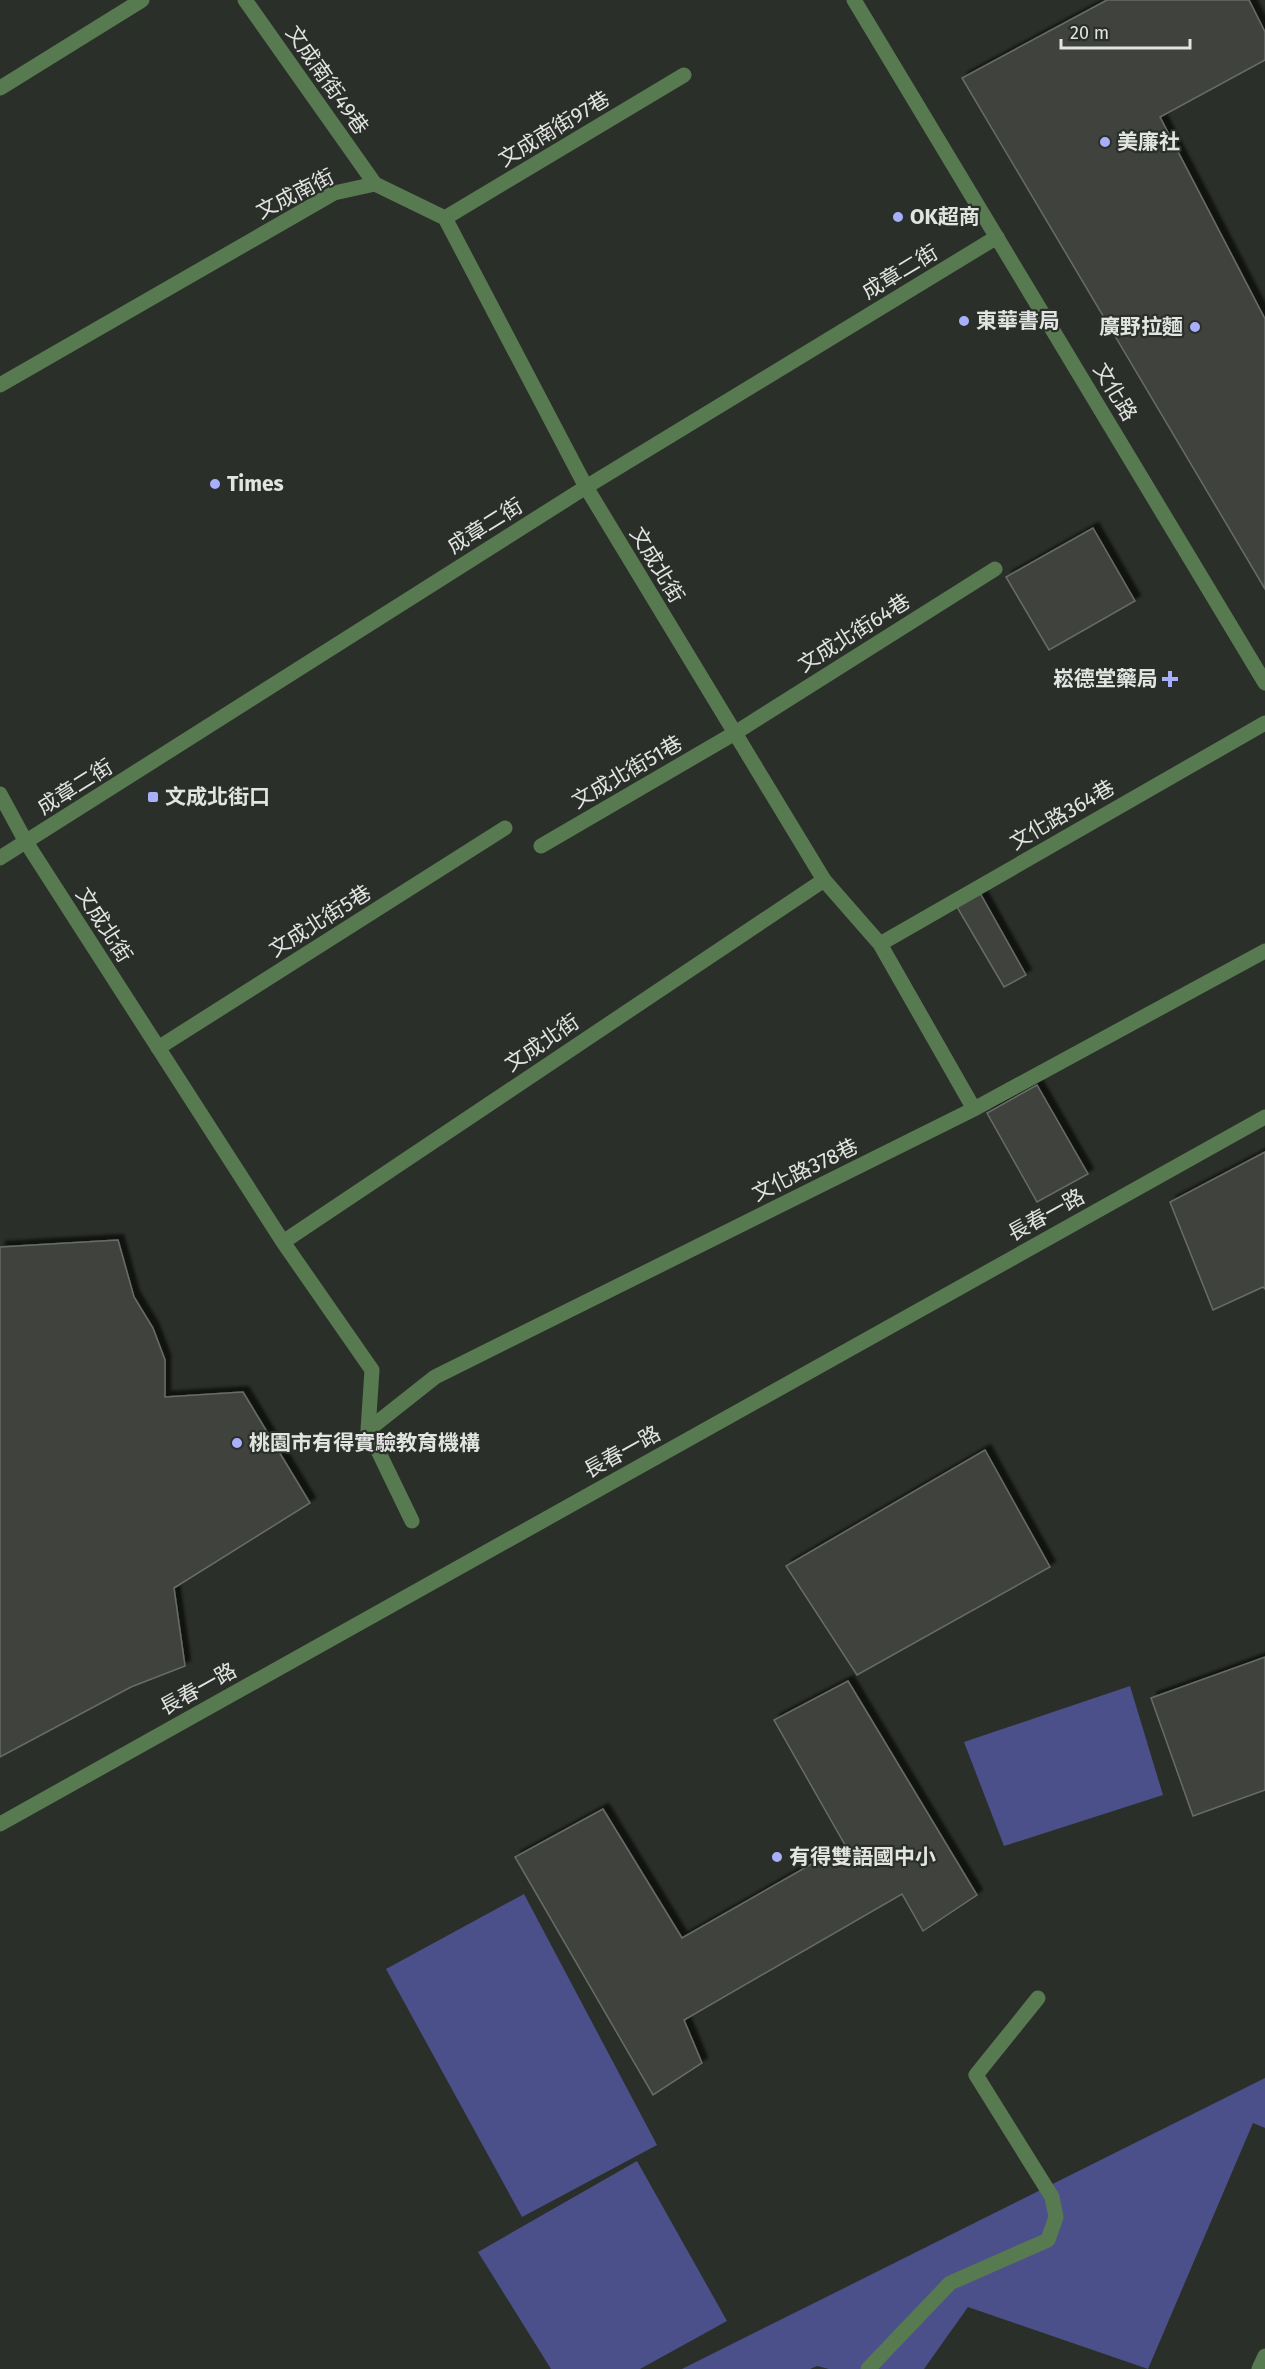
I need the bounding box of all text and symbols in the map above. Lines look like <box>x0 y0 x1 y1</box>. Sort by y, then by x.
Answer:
scale bar <box>1061 12 1190 50</box>
street label: 文成南街49巷 <box>280 21 374 139</box>
text: 20 m <box>1070 22 1109 44</box>
street label: 文成南街97巷 <box>494 86 614 172</box>
place label: 美廉社 <box>1117 129 1180 155</box>
marker: 美廉社 <box>1098 135 1112 149</box>
street label: 文成南街 <box>252 163 338 225</box>
place label: OK超商 <box>910 204 980 230</box>
marker: OK超商 <box>891 210 905 224</box>
street label: 成章二街 <box>857 239 943 305</box>
place label: 東華書局 <box>976 308 1060 334</box>
marker: 東華書局 <box>957 314 971 328</box>
place label: 廣野拉麵 <box>1099 314 1183 340</box>
marker: 廣野拉麵 <box>1188 320 1202 334</box>
street label: 文化路 <box>1088 358 1142 426</box>
place label: Times <box>227 471 284 497</box>
marker: Times <box>208 477 222 491</box>
street label: 成章二街 <box>442 493 528 559</box>
street label: 文成北街 <box>624 522 690 608</box>
street label: 文成北街64巷 <box>793 588 915 678</box>
place label: 崧德堂藥局 <box>1053 666 1158 692</box>
marker: 崧德堂藥局 <box>1163 672 1177 686</box>
street label: 文成北街51巷 <box>567 730 687 814</box>
street label: 成章二街 <box>32 754 118 820</box>
street label: 文化路364巷 <box>1005 775 1119 855</box>
place label: 文成北街口 <box>165 784 270 810</box>
marker: 文成北街口 <box>146 790 160 804</box>
street label: 文成北街5巷 <box>264 879 376 963</box>
street label: 文成北街 <box>70 883 138 967</box>
street label: 文成北街 <box>500 1009 584 1077</box>
street label: 文化路378巷 <box>748 1133 862 1207</box>
street label: 長春一路 <box>1003 1183 1089 1247</box>
street label: 長春一路 <box>579 1420 665 1484</box>
place label: 桃園市有得實驗教育機構 <box>249 1430 480 1456</box>
marker: 桃園市有得實驗教育機構 <box>230 1436 244 1450</box>
street label: 長春一路 <box>155 1657 241 1721</box>
place label: 有得雙語國中小 <box>789 1844 936 1870</box>
marker: 有得雙語國中小 <box>770 1850 784 1864</box>

